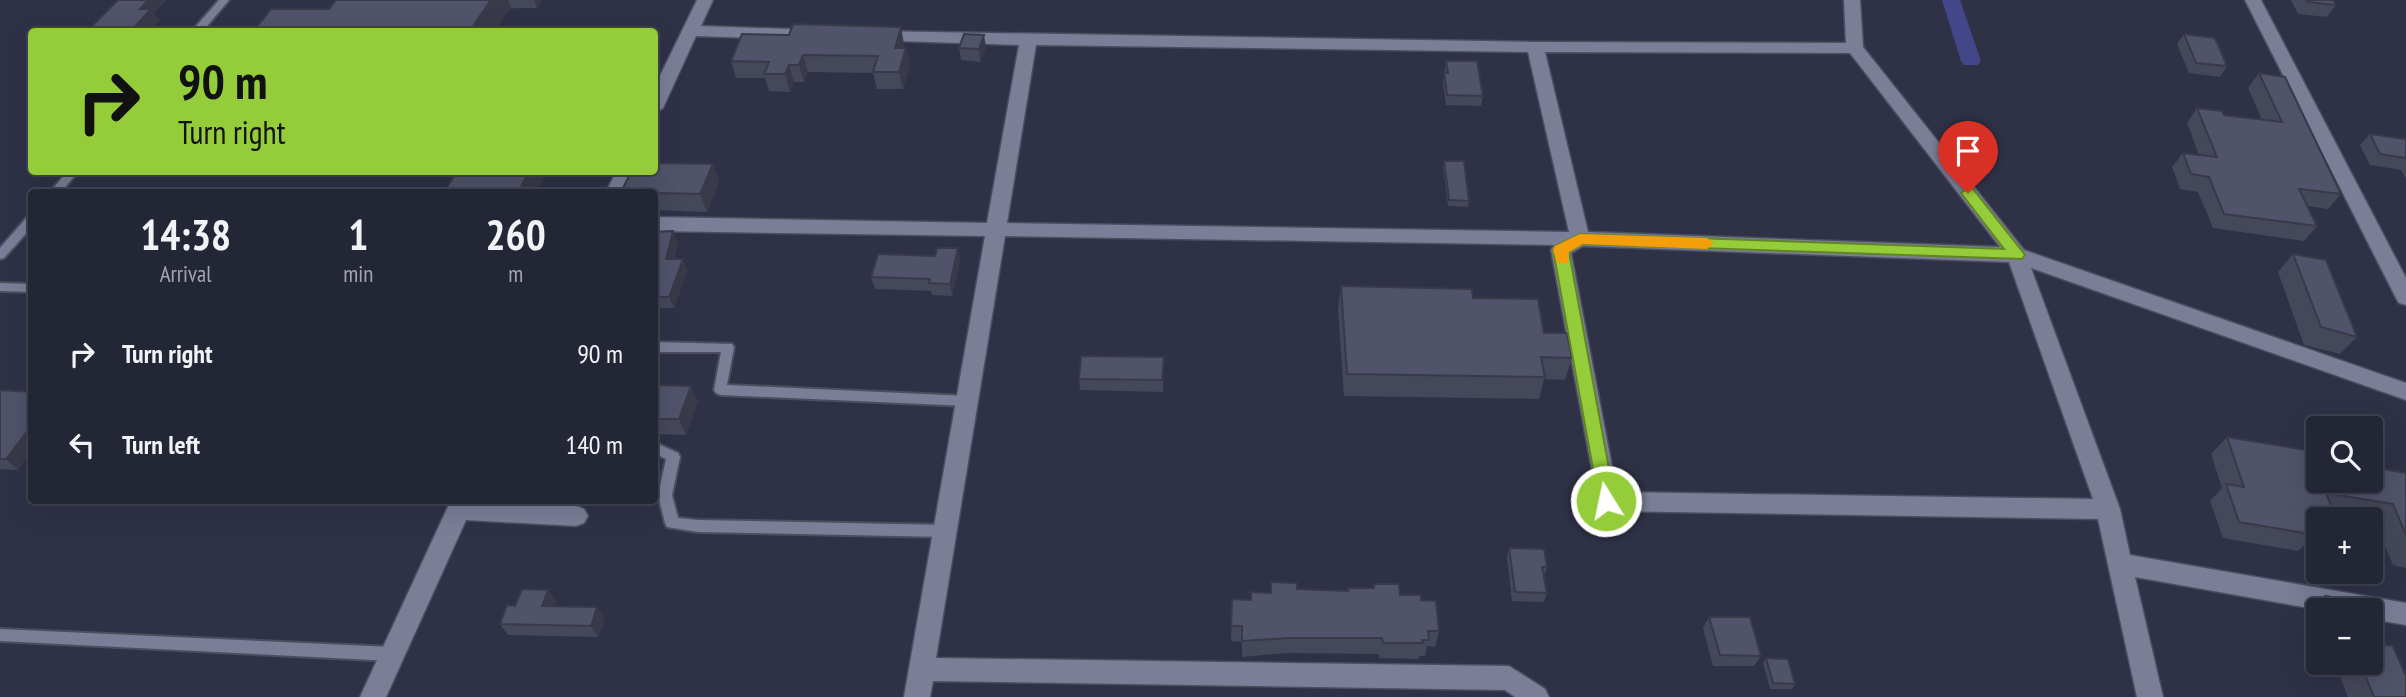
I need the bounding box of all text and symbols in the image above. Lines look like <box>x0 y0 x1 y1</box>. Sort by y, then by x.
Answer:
text: 90 m <box>178 49 267 113</box>
icon: right <box>63 56 154 147</box>
text: Turn right <box>178 111 286 153</box>
pin <box>1938 121 1998 193</box>
icon: arrive <box>1949 132 1987 170</box>
text: 14:38 <box>140 207 231 262</box>
text: 1 <box>348 207 368 262</box>
text: 260 <box>486 207 546 262</box>
text: Arrival <box>160 259 212 288</box>
text: min <box>343 259 373 288</box>
text: m <box>508 259 523 288</box>
icon: right <box>63 335 101 373</box>
text: Turn right <box>122 337 213 370</box>
text: 90 m <box>577 337 623 370</box>
map controls <box>2306 416 2383 675</box>
button: search <box>2306 416 2383 493</box>
icon: left <box>63 426 101 464</box>
text: Turn left <box>122 428 200 461</box>
text: 140 m <box>565 428 623 461</box>
position arrow <box>1569 464 1643 538</box>
button: + <box>2306 507 2383 584</box>
button: − <box>2306 598 2383 675</box>

